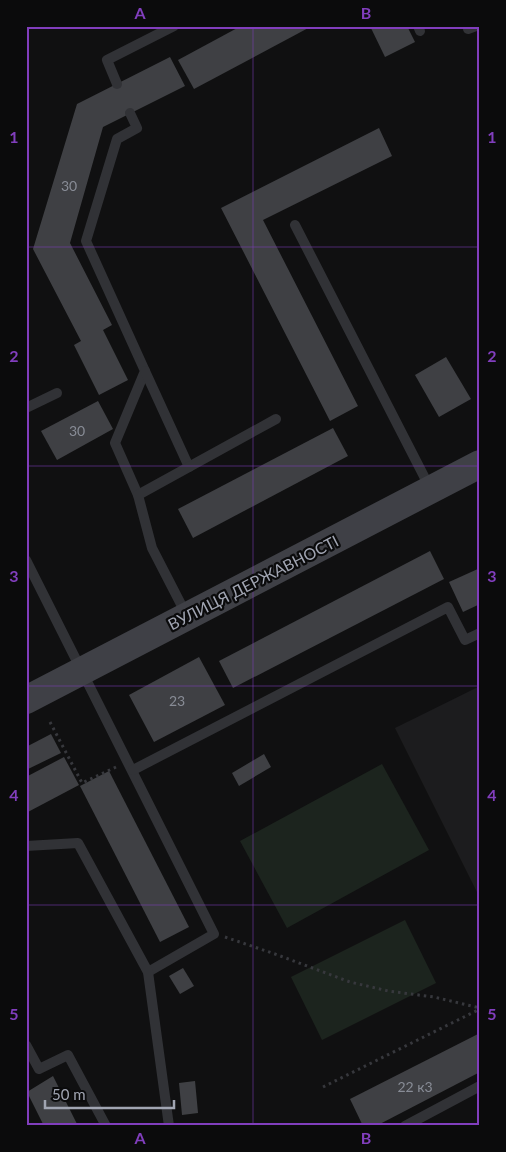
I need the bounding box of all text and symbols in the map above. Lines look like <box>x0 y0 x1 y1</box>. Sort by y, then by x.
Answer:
text: A <box>133 3 146 22</box>
text: B <box>361 3 371 22</box>
text: 1 <box>9 127 19 146</box>
text: 1 <box>487 127 497 146</box>
house number: 30 <box>61 177 77 194</box>
text: 2 <box>9 346 19 365</box>
text: 2 <box>487 346 497 365</box>
house number: 30 <box>69 422 85 439</box>
street label: ВУЛИЦЯ ДЕРЖАВНОСТІ <box>165 531 341 633</box>
text: 3 <box>9 566 19 585</box>
text: 3 <box>487 566 497 585</box>
house number: 23 <box>169 692 185 709</box>
text: 4 <box>9 785 19 804</box>
text: 4 <box>487 785 497 804</box>
text: 5 <box>9 1004 19 1023</box>
text: 5 <box>487 1004 497 1023</box>
scale bar <box>45 1077 174 1109</box>
house number: 22 к3 <box>397 1078 433 1095</box>
text: 50 m <box>52 1085 86 1103</box>
text: A <box>133 1128 146 1147</box>
text: B <box>361 1128 371 1147</box>

